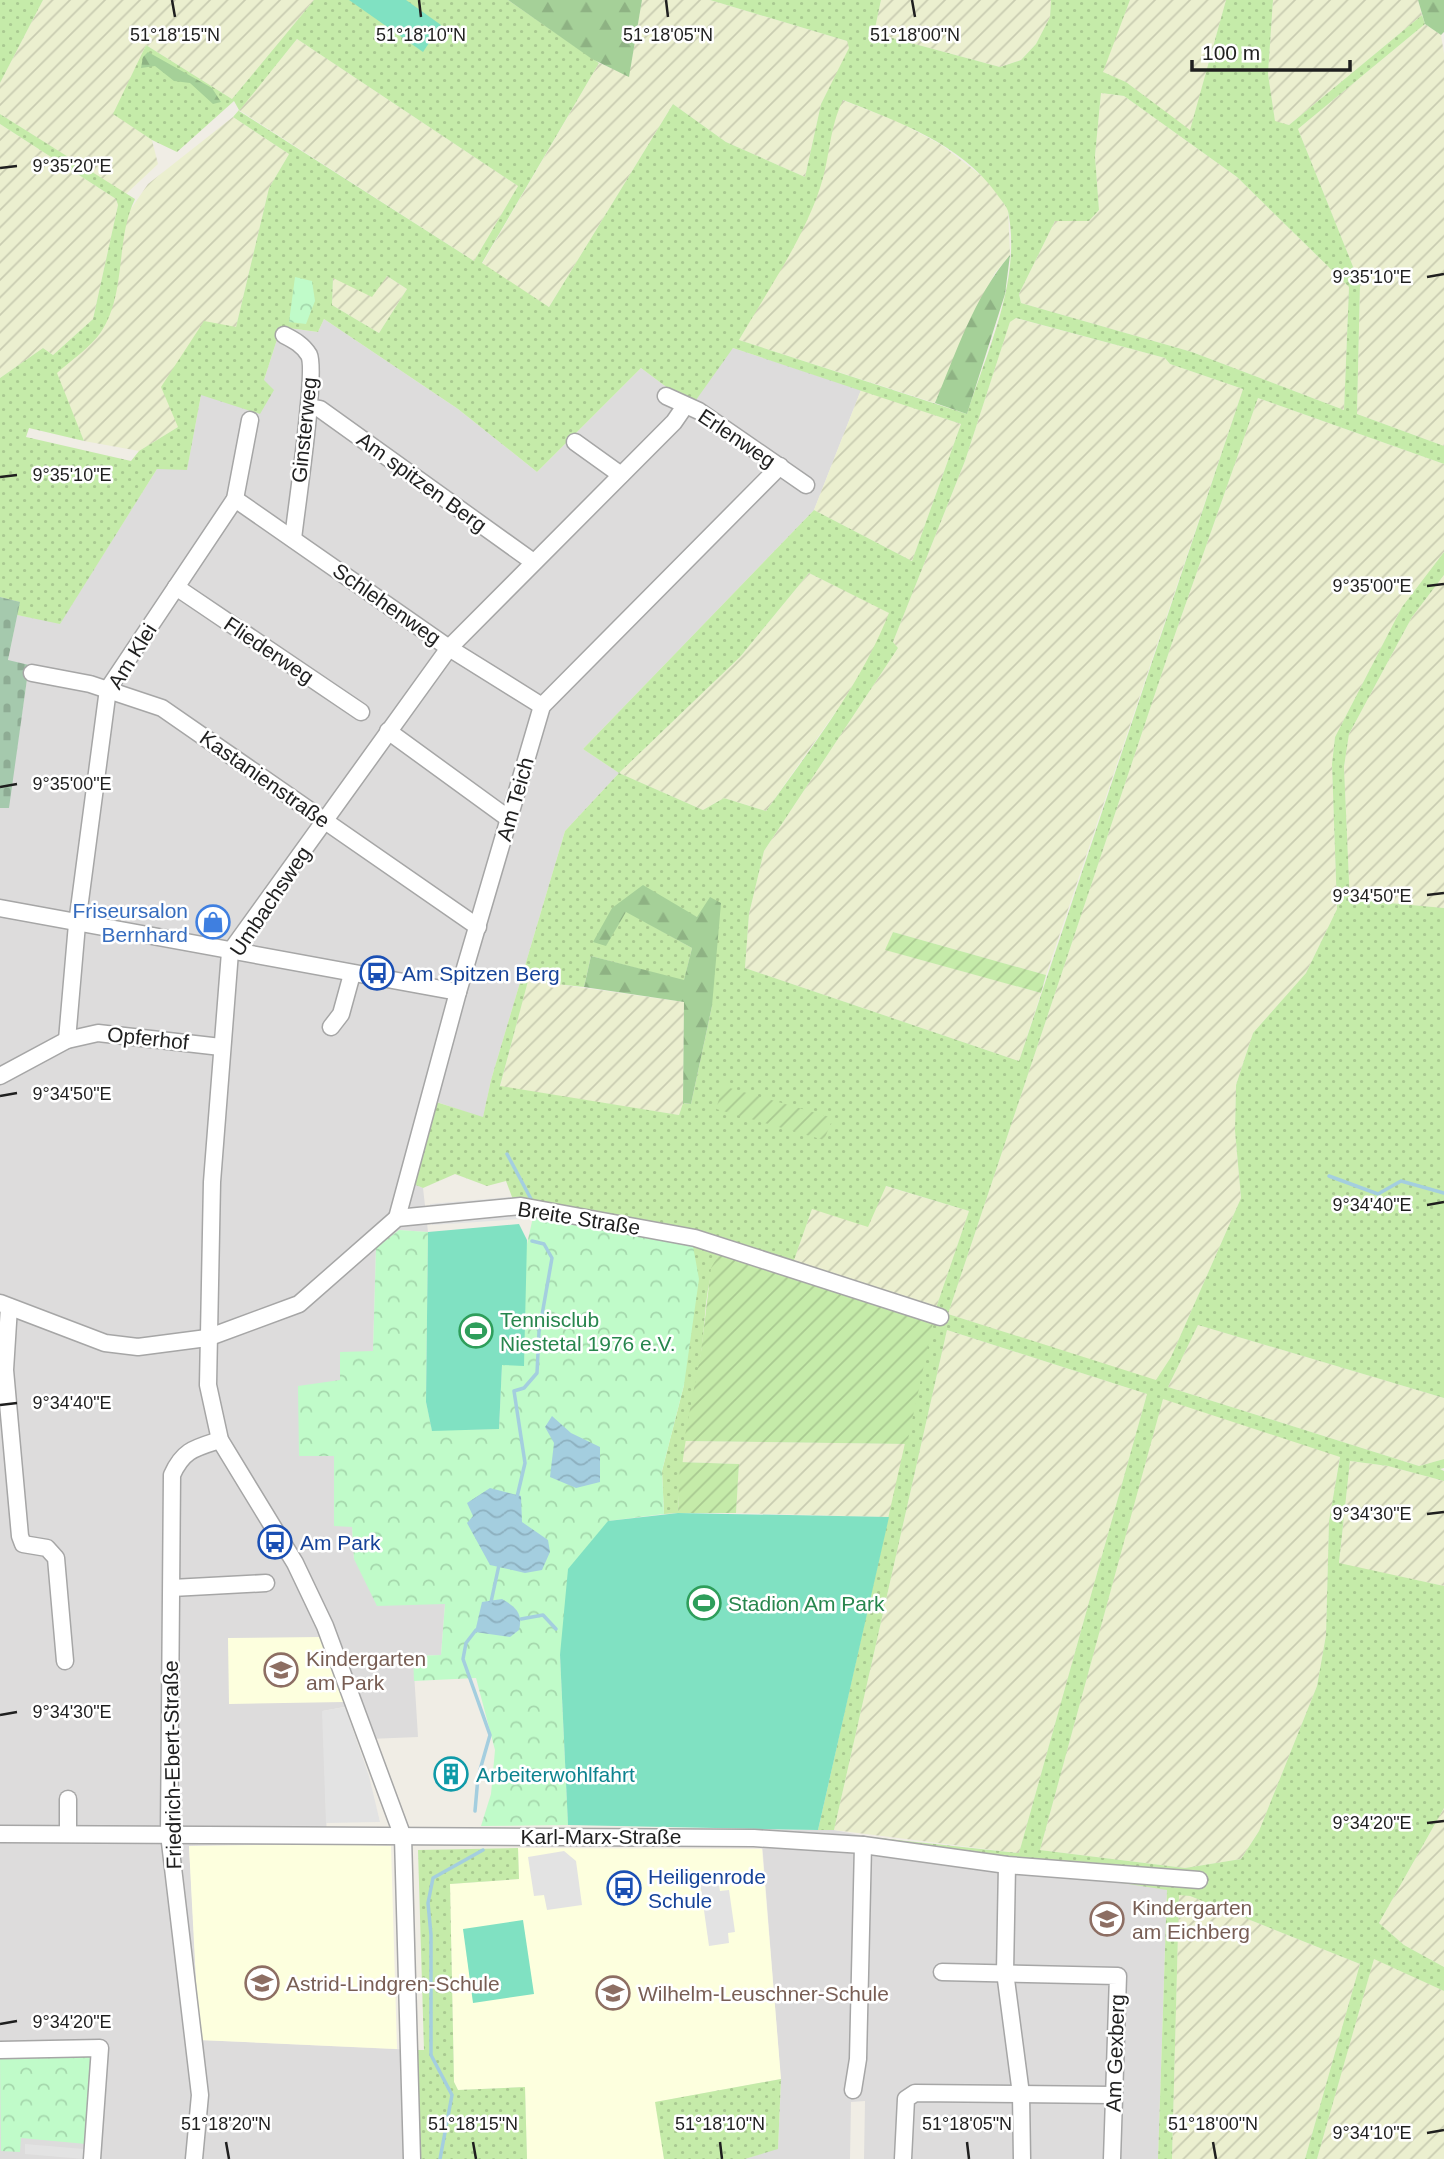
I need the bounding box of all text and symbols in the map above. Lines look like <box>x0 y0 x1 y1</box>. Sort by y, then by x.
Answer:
text: 51°18'15"N <box>130 25 220 45</box>
text: 51°18'10"N <box>376 25 466 45</box>
text: 51°18'05"N <box>623 25 713 45</box>
text: 51°18'00"N <box>870 25 960 45</box>
scale bar <box>1192 28 1350 72</box>
text: 100 m <box>1202 41 1260 64</box>
text: 9°35'20"E <box>32 156 112 176</box>
text: 9°35'10"E <box>1332 267 1412 287</box>
street label: Ginsterweg <box>287 376 321 484</box>
street label: Erlenweg <box>694 404 780 472</box>
street label: Am spitzen Berg <box>353 427 491 537</box>
text: 9°35'10"E <box>32 465 112 485</box>
street label: Schlehenweg <box>329 558 445 650</box>
text: 9°35'00"E <box>1332 576 1412 596</box>
street label: Fliederweg <box>220 612 318 688</box>
street label: Am Klei <box>103 619 161 693</box>
street label: Kastanienstraße <box>196 726 334 832</box>
street label: Am Teich <box>492 755 538 843</box>
text: 9°35'00"E <box>32 774 112 794</box>
street label: Umbachsweg <box>225 842 315 960</box>
text: 9°34'50"E <box>1332 886 1412 906</box>
place label: Friseursalon Bernhard <box>72 899 188 946</box>
shop icon: Friseursalon Bernhard <box>194 903 232 941</box>
bus stop icon: Am Spitzen Berg <box>358 954 396 992</box>
place label: Am Spitzen Berg <box>402 962 560 985</box>
street label: Opferhof <box>106 1022 190 1054</box>
text: 9°34'50"E <box>32 1084 112 1104</box>
text: 9°34'40"E <box>1332 1195 1412 1215</box>
street label: Breite Straße <box>516 1197 642 1239</box>
place label: Tennisclub Niestetal 1976 e.V. <box>500 1308 676 1355</box>
sports icon: Tennisclub Niestetal 1976 e.V. <box>457 1312 495 1350</box>
text: 9°34'40"E <box>32 1393 112 1413</box>
text: 9°34'30"E <box>1332 1504 1412 1524</box>
bus stop icon: Am Park <box>256 1523 294 1561</box>
place label: Am Park <box>300 1531 381 1554</box>
sports icon: Stadion Am Park <box>685 1584 723 1622</box>
place label: Stadion Am Park <box>728 1592 885 1615</box>
place label: Kindergarten am Park <box>306 1647 426 1694</box>
school or university icon: Kindergarten am Park <box>262 1651 300 1689</box>
street label: Friedrich-Ebert-Straße <box>159 1660 185 1870</box>
text: 9°34'30"E <box>32 1702 112 1722</box>
building icon: Arbeiterwohlfahrt <box>432 1755 470 1793</box>
place label: Arbeiterwohlfahrt <box>476 1763 635 1786</box>
text: 9°34'20"E <box>1332 1813 1412 1833</box>
street label: Karl-Marx-Straße <box>520 1825 682 1848</box>
place label: Heiligenrode Schule <box>648 1865 766 1912</box>
bus stop icon: Heiligenrode Schule <box>605 1869 643 1907</box>
place label: Kindergarten am Eichberg <box>1132 1896 1252 1943</box>
school or university icon: Kindergarten am Eichberg <box>1088 1900 1126 1938</box>
school or university icon: Astrid-Lindgren-Schule <box>243 1964 281 2002</box>
place label: Astrid-Lindgren-Schule <box>286 1972 500 1995</box>
school or university icon: Wilhelm-Leuschner-Schule <box>594 1974 632 2012</box>
place label: Wilhelm-Leuschner-Schule <box>638 1982 889 2005</box>
street label: Am Gexberg <box>1101 1994 1129 2112</box>
text: 9°34'20"E <box>32 2012 112 2032</box>
text: 51°18'20"N <box>181 2114 271 2134</box>
text: 51°18'15"N <box>428 2114 518 2134</box>
text: 51°18'10"N <box>675 2114 765 2134</box>
text: 51°18'05"N <box>922 2114 1012 2134</box>
text: 51°18'00"N <box>1168 2114 1258 2134</box>
text: 9°34'10"E <box>1332 2123 1412 2143</box>

